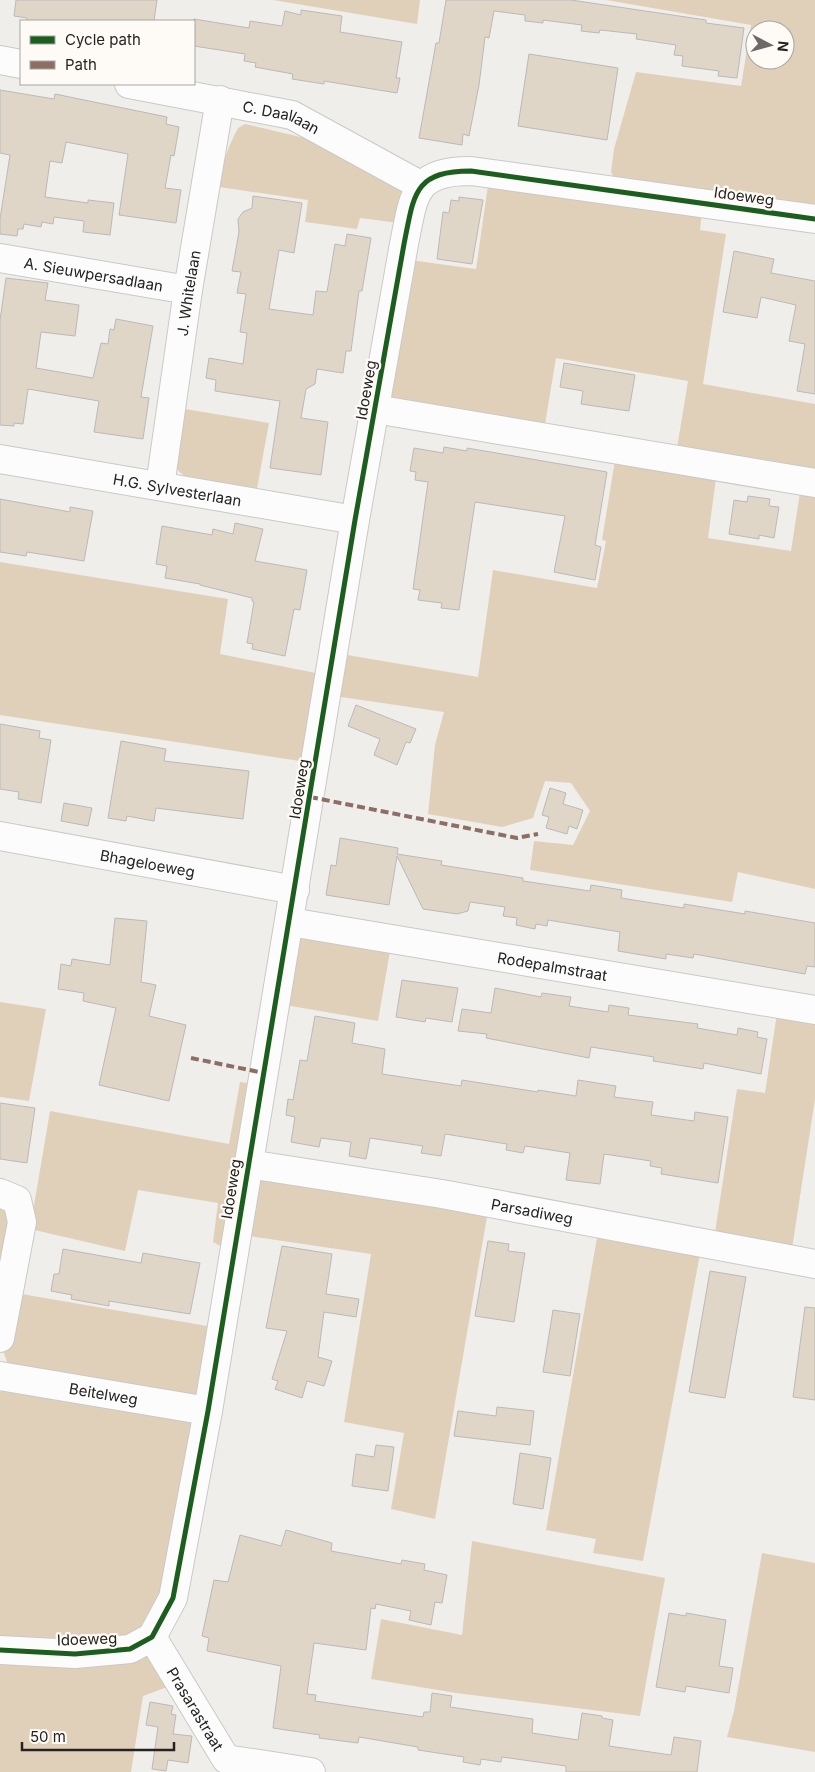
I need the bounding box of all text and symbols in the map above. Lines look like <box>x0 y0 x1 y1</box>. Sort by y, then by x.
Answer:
legend <box>20 20 195 85</box>
north arrow <box>745 20 795 70</box>
text: Cycle path <box>65 30 141 49</box>
text: N <box>774 40 792 53</box>
text: Path <box>65 55 97 74</box>
street label: C. Daallaan <box>241 96 323 138</box>
street label: Idoeweg <box>713 182 775 210</box>
street label: J. Whitelaan <box>172 249 204 337</box>
street label: A. Sieuwpersadlaan <box>23 253 165 295</box>
street label: Idoeweg <box>351 358 381 422</box>
street label: H.G. Sylvesterlaan <box>112 469 243 510</box>
street label: Idoeweg <box>285 758 313 820</box>
street label: Bhageloeweg <box>99 845 197 881</box>
street label: Rodepalmstraat <box>496 947 609 985</box>
street label: Idoeweg <box>217 1158 245 1220</box>
street label: Parsadiweg <box>490 1194 575 1228</box>
street label: Beitelweg <box>68 1378 139 1409</box>
street label: Idoeweg <box>56 1628 118 1650</box>
street label: Prasarastraat <box>163 1664 228 1754</box>
scale bar <box>22 1720 175 1752</box>
text: 50 m <box>30 1727 66 1746</box>

